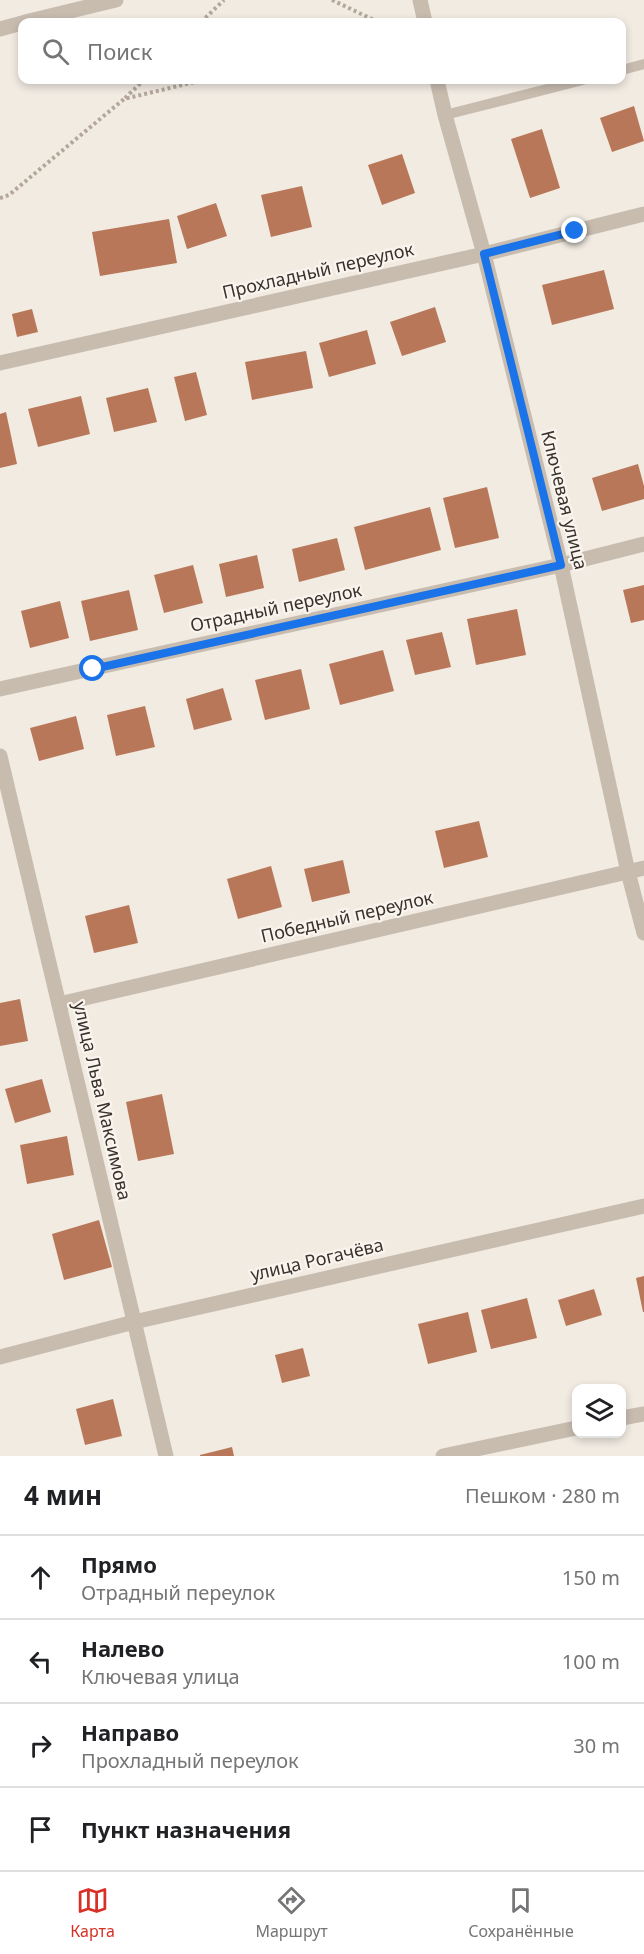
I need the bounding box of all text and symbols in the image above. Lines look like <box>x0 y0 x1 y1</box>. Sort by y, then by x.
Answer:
search box <box>18 18 626 84</box>
icon: search <box>39 35 72 68</box>
text: Поиск <box>87 36 152 66</box>
route end <box>561 217 587 243</box>
street label: Прохладный переулок <box>220 236 416 304</box>
street label: Ключевая улица <box>536 428 594 572</box>
street label: Отрадный переулок <box>188 577 364 637</box>
route start <box>79 655 105 681</box>
street label: Победный переулок <box>258 884 436 948</box>
street label: улица Льва Максимова <box>68 999 138 1202</box>
street label: улица Рогачёва <box>248 1232 386 1286</box>
map controls <box>572 1384 626 1438</box>
button: layers <box>572 1384 626 1438</box>
text: 4 мин <box>24 1477 102 1513</box>
text: Пешком · 280 m <box>465 1482 620 1509</box>
text: Прямо <box>81 1549 157 1579</box>
icon: ahead <box>24 1561 57 1594</box>
text: 150 m <box>562 1564 620 1591</box>
text: Отрадный переулок <box>81 1579 275 1606</box>
text: Налево <box>81 1633 164 1663</box>
icon: left <box>24 1645 57 1678</box>
text: 100 m <box>562 1648 620 1675</box>
text: Ключевая улица <box>81 1663 240 1690</box>
text: Направо <box>81 1717 179 1747</box>
icon: right <box>24 1729 57 1762</box>
text: 30 m <box>573 1732 620 1759</box>
text: Прохладный переулок <box>81 1747 299 1774</box>
icon: arrive <box>24 1813 57 1846</box>
text: Пункт назначения <box>81 1814 291 1844</box>
tab: Карта <box>70 1884 115 1942</box>
tab: Маршрут <box>255 1884 328 1942</box>
tab: Сохранённые <box>468 1884 574 1942</box>

